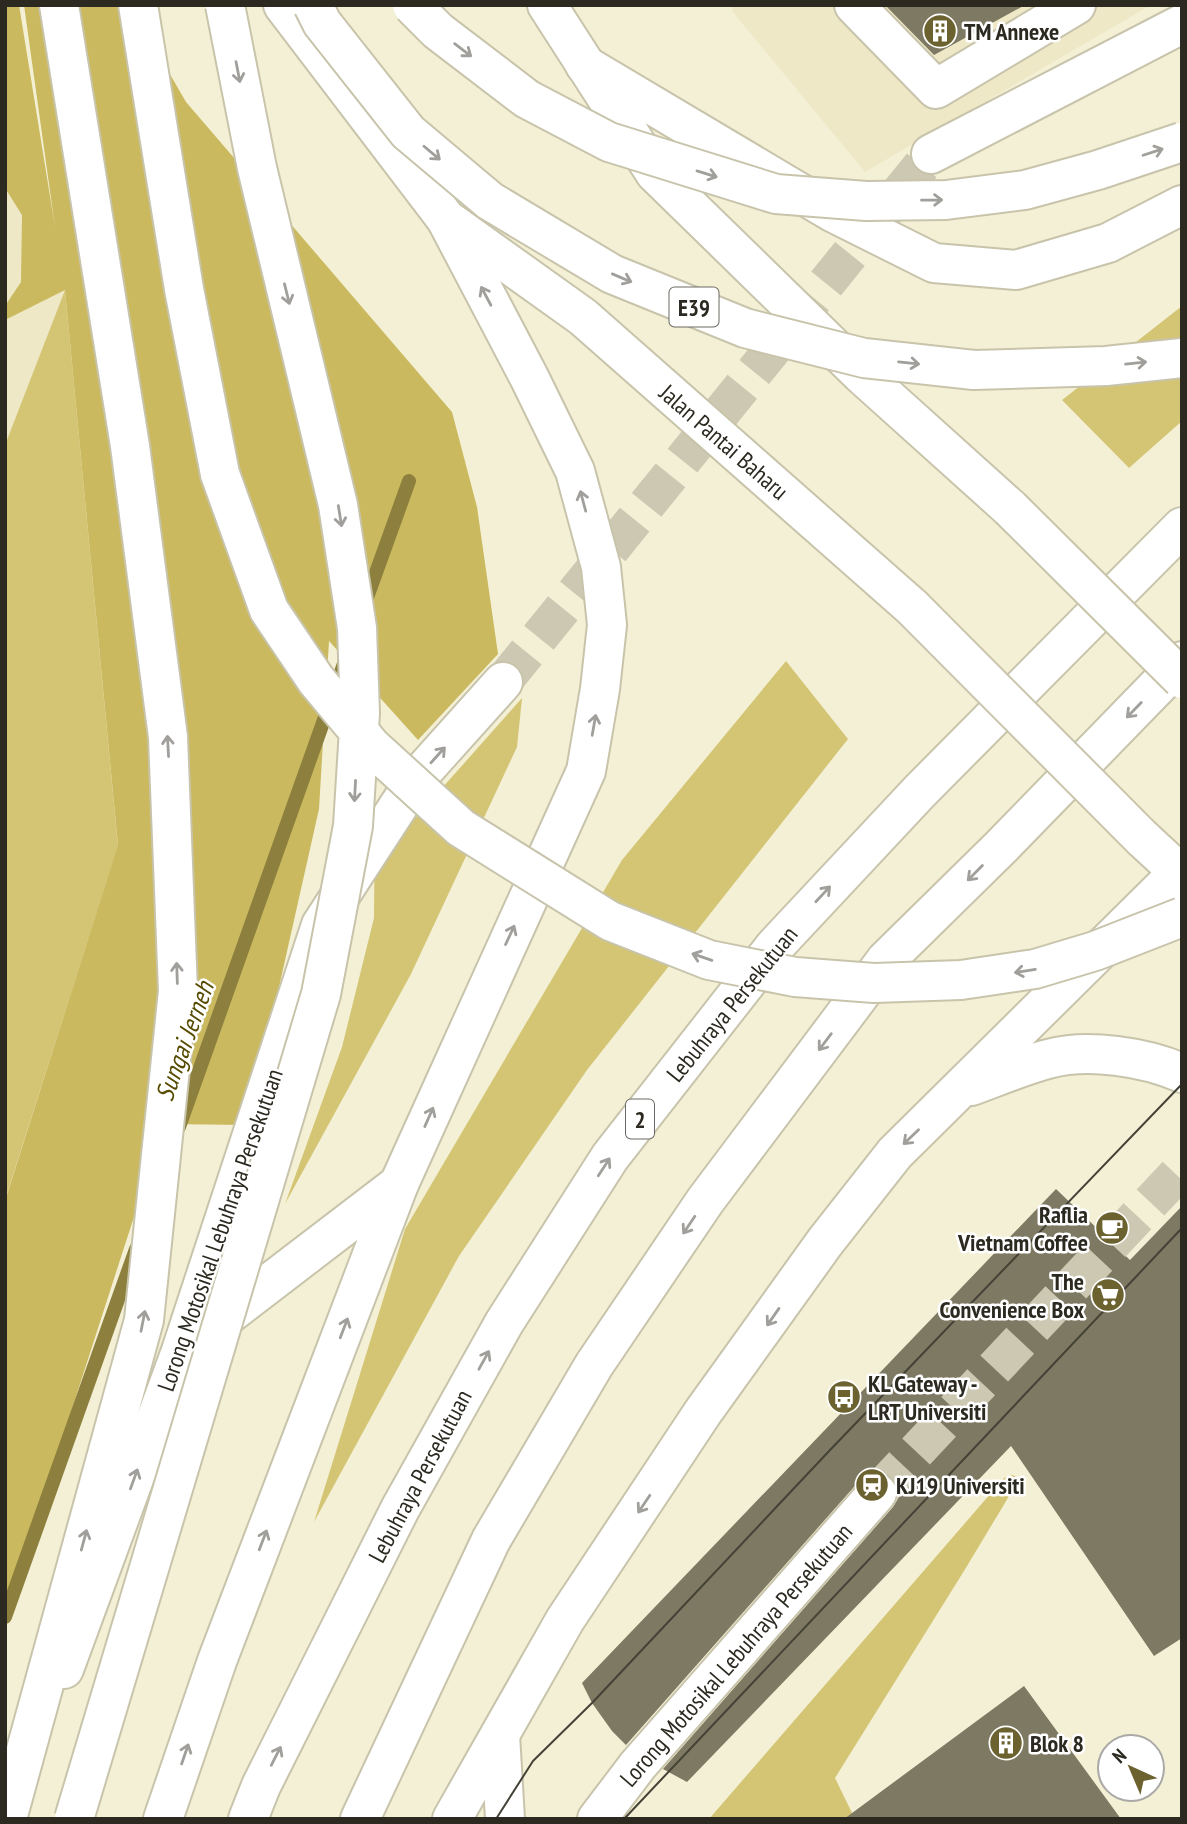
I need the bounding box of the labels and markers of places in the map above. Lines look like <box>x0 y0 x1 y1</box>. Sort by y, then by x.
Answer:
building icon: TM Annexe <box>921 12 959 50</box>
place label: TM Annexe <box>964 16 1059 47</box>
place label: Raflia Vietnam Coffee <box>957 1199 1088 1258</box>
cafe icon: Raflia Vietnam Coffee <box>1093 1209 1131 1247</box>
place label: The Convenience Box <box>940 1266 1084 1325</box>
supermarket icon: The Convenience Box <box>1089 1276 1127 1314</box>
place label: KL Gateway - LRT Universiti <box>868 1368 986 1427</box>
bus stop icon: KL Gateway - LRT Universiti <box>825 1378 863 1416</box>
station icon: KJ19 Universiti <box>853 1466 891 1504</box>
place label: KJ19 Universiti <box>896 1470 1025 1501</box>
building icon: Blok 8 <box>987 1724 1025 1762</box>
place label: Blok 8 <box>1030 1728 1084 1759</box>

